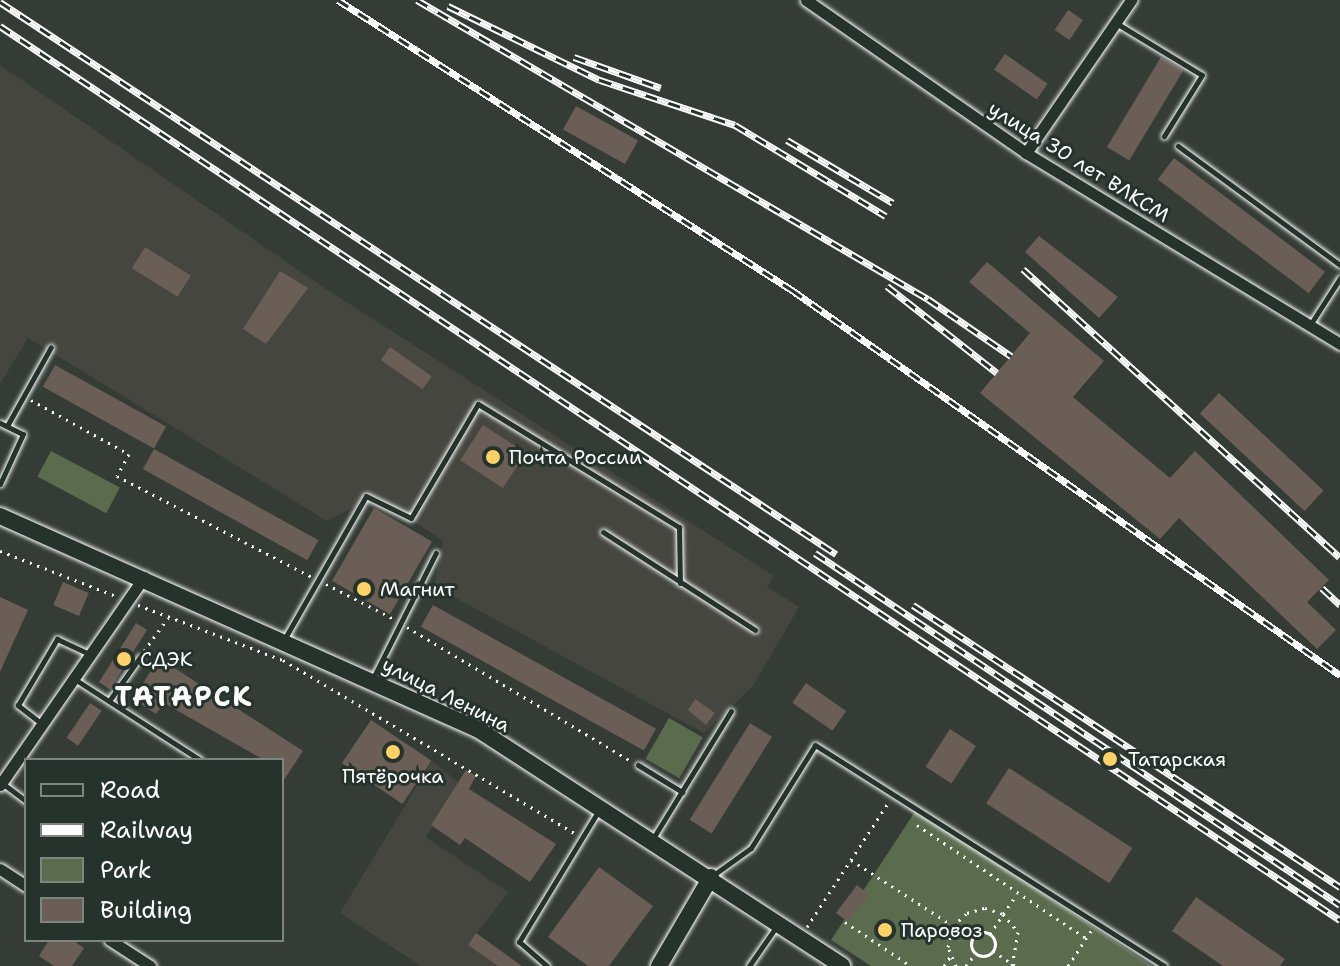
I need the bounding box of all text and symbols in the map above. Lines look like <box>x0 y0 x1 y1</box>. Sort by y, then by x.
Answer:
street label: улица 30 лет ВЛКСМ <box>984 96 1174 228</box>
place label: Почта России <box>509 445 642 469</box>
marker: Почта России <box>484 448 502 466</box>
place label: Магнит <box>380 577 455 601</box>
marker: Магнит <box>355 580 373 598</box>
place label: СДЭК <box>140 647 193 671</box>
marker: СДЭК <box>115 650 133 668</box>
street label: улица Ленина <box>378 652 514 738</box>
district label: ТАТАРСК <box>115 679 253 713</box>
marker: Пятёрочка <box>384 743 402 761</box>
place label: Татарская <box>1128 747 1226 771</box>
marker: Татарская <box>1099 748 1121 770</box>
legend <box>24 758 284 942</box>
place label: Пятёрочка <box>342 764 444 788</box>
text: Road <box>100 774 160 806</box>
text: Railway <box>100 814 193 846</box>
text: Park <box>100 854 152 886</box>
text: Building <box>100 894 192 926</box>
place label: Паровоз <box>901 918 982 942</box>
marker: Паровоз <box>876 921 894 939</box>

